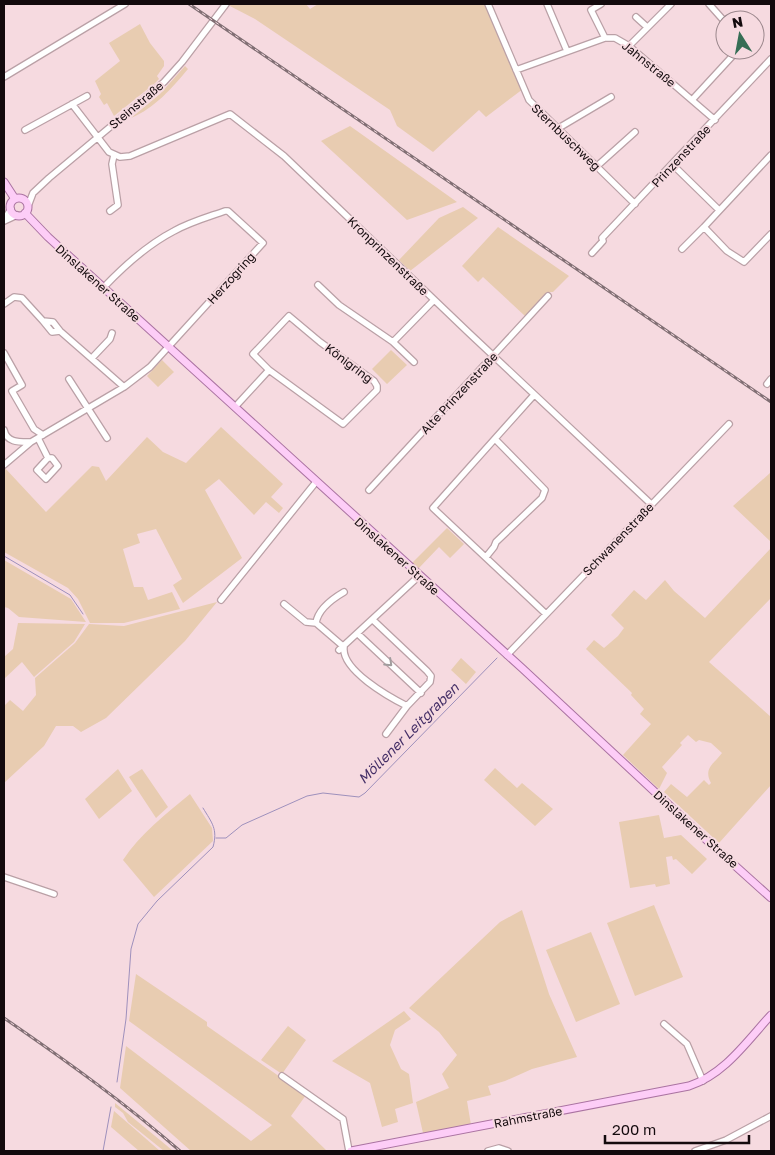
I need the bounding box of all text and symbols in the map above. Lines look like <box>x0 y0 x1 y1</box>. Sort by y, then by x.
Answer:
north arrow <box>715 10 765 60</box>
text: N <box>731 12 744 31</box>
street label: Jahnstraße <box>619 38 679 90</box>
street label: Steinstraße <box>106 78 166 132</box>
street label: Sternbuschweg <box>528 100 604 174</box>
street label: Prinzenstraße <box>648 122 714 190</box>
street label: Kronprinzenstraße <box>344 213 432 299</box>
street label: Dinslakener Straße <box>52 241 144 325</box>
street label: Herzogring <box>204 249 258 307</box>
street label: Königring <box>322 340 376 386</box>
street label: Alte Prinzenstraße <box>417 349 501 437</box>
street label: Schwanenstraße <box>579 499 657 579</box>
street label: Dinslakener Straße <box>351 514 443 598</box>
one-way arrow <box>384 657 393 666</box>
water label: Möllener Leitgraben <box>354 678 463 787</box>
street label: Dinslakener Straße <box>650 787 742 871</box>
street label: Rahmstraße <box>493 1103 563 1131</box>
scale bar <box>605 1112 749 1144</box>
text: 200 m <box>612 1120 656 1138</box>

